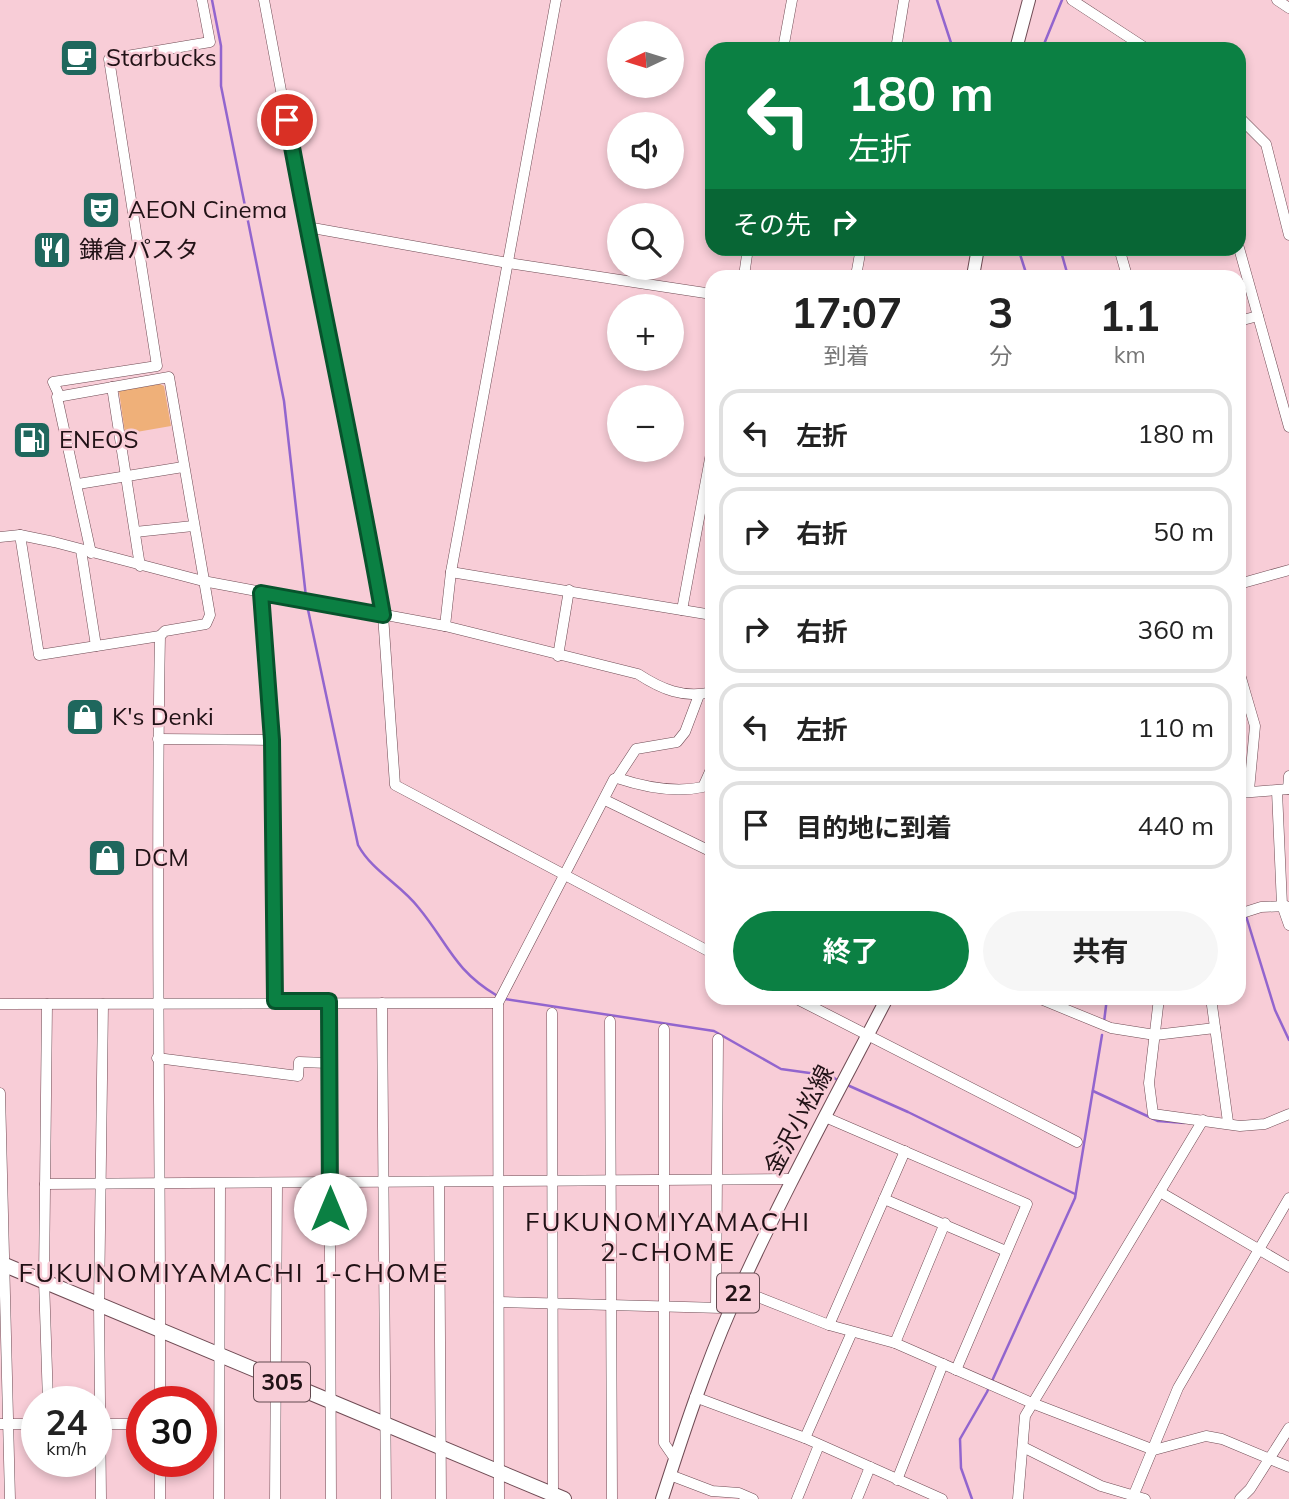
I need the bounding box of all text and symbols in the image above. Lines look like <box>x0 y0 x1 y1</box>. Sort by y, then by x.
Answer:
north arrow <box>607 21 684 98</box>
map controls <box>607 21 684 462</box>
cafe icon: Starbucks <box>58 37 100 79</box>
place label: Starbucks <box>106 42 217 72</box>
text: 180 m <box>848 62 994 123</box>
icon: left <box>733 70 824 161</box>
pin <box>257 90 317 150</box>
icon: arrive <box>268 101 306 139</box>
button: sound <box>607 112 684 189</box>
text: 左折 <box>848 128 912 168</box>
theatre icon: AEON Cinema <box>80 189 122 231</box>
place label: AEON Cinema <box>128 194 287 224</box>
button: search <box>607 203 684 280</box>
icon: right <box>825 203 863 241</box>
text: その先 <box>733 208 811 241</box>
restaurant icon: 鎌倉パスタ <box>31 229 73 271</box>
place label: 鎌倉パスタ <box>79 234 199 264</box>
text: 17:07 <box>791 286 902 339</box>
text: 3 <box>988 286 1013 339</box>
text: 1.1 <box>1099 289 1160 342</box>
button: + <box>607 294 684 371</box>
text: km <box>1114 340 1146 369</box>
text: 到着 <box>824 341 870 370</box>
text: 分 <box>989 341 1012 370</box>
button: − <box>607 385 684 462</box>
icon: left <box>737 414 775 452</box>
text: 180 m <box>1138 417 1214 450</box>
fuel station icon: ENEOS <box>11 419 53 461</box>
text: 左折 <box>796 419 848 452</box>
place label: ENEOS <box>59 424 139 454</box>
icon: right <box>737 512 775 550</box>
text: 50 m <box>1153 515 1214 548</box>
text: 右折 <box>796 517 848 550</box>
icon: right <box>737 610 775 648</box>
text: 360 m <box>1138 613 1214 646</box>
text: 右折 <box>796 615 848 648</box>
shop icon: K's Denki <box>64 696 106 738</box>
place label: K's Denki <box>112 701 214 731</box>
icon: left <box>737 708 775 746</box>
text: 110 m <box>1138 711 1214 744</box>
text: 左折 <box>796 713 848 746</box>
icon: arrive <box>737 806 775 844</box>
text: 440 m <box>1138 809 1214 842</box>
text: 目的地に到着 <box>796 811 952 844</box>
shop icon: DCM <box>86 837 128 879</box>
place label: DCM <box>134 842 189 872</box>
button: 終了 <box>733 911 969 991</box>
button: 共有 <box>983 911 1218 991</box>
street label: 金沢小松線 <box>757 1060 840 1180</box>
position arrow <box>293 1172 367 1246</box>
district label: FUKUNOMIYAMACHI 2-CHOME <box>525 1205 811 1268</box>
district label: FUKUNOMIYAMACHI 1-CHOME <box>19 1256 449 1289</box>
road number: 22 <box>717 1274 759 1312</box>
road number: 305 <box>254 1362 310 1401</box>
speed limit sign: 30 <box>126 1386 217 1477</box>
text: 24 <box>45 1400 88 1444</box>
text: km/h <box>46 1437 87 1460</box>

